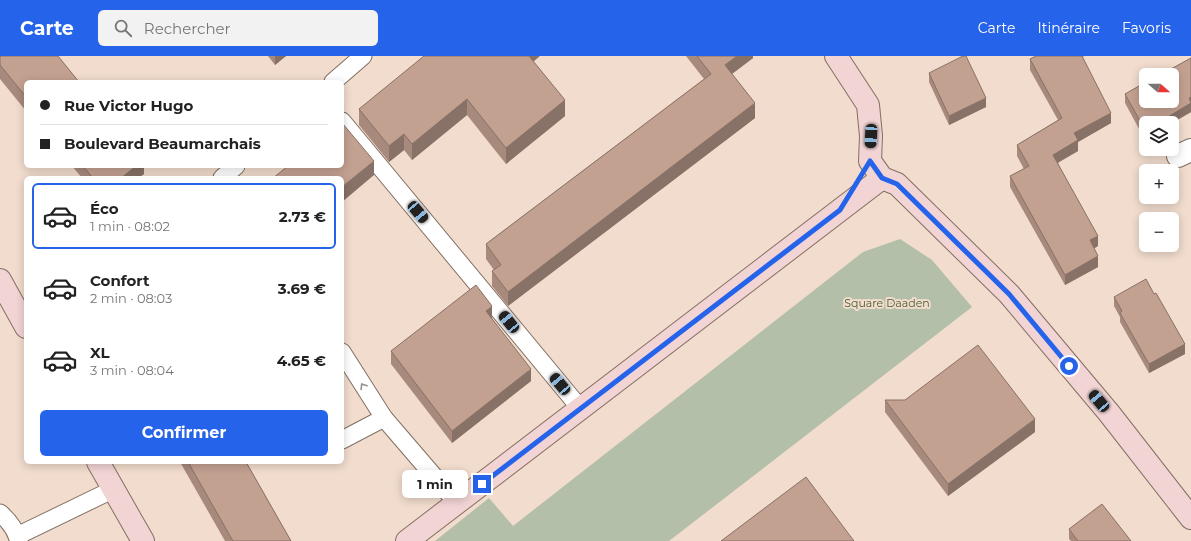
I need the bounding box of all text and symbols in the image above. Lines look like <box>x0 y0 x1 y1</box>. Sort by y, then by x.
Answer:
search box <box>98 10 378 46</box>
text: Carte <box>20 17 74 40</box>
icon: search <box>112 17 134 39</box>
text: Rechercher <box>144 19 231 38</box>
text: Carte <box>978 19 1015 37</box>
text: Itinéraire <box>1037 19 1100 37</box>
text: Favoris <box>1122 19 1171 37</box>
north arrow <box>1139 68 1179 108</box>
map controls <box>1139 68 1179 252</box>
text: Rue Victor Hugo <box>64 96 193 115</box>
button: layers <box>1139 116 1179 156</box>
car <box>864 124 878 148</box>
text: Boulevard Beaumarchais <box>64 134 261 153</box>
button: + <box>1139 164 1179 204</box>
icon: car <box>42 198 78 234</box>
text: Éco <box>90 199 119 218</box>
car <box>406 199 430 225</box>
text: 2.73 € <box>279 207 326 226</box>
button: − <box>1139 212 1179 252</box>
text: 1 min · 08:02 <box>90 218 170 234</box>
icon: car <box>42 270 78 306</box>
text: Confort <box>90 271 150 290</box>
text: 3.69 € <box>278 279 326 298</box>
text: 2 min · 08:03 <box>90 290 172 306</box>
park label: Square Daaden <box>844 296 930 310</box>
car <box>497 309 521 335</box>
icon: car <box>42 342 78 378</box>
text: XL <box>90 343 109 362</box>
text: 4.65 € <box>277 351 326 370</box>
route start <box>1060 357 1078 375</box>
text: 3 min · 08:04 <box>90 362 174 378</box>
car <box>548 371 572 397</box>
one-way arrow <box>361 383 368 390</box>
car <box>1087 388 1111 414</box>
button: Confirmer <box>40 410 328 456</box>
callout: 1 min <box>402 470 468 498</box>
route end <box>473 475 491 493</box>
text: 1 min <box>417 476 453 492</box>

